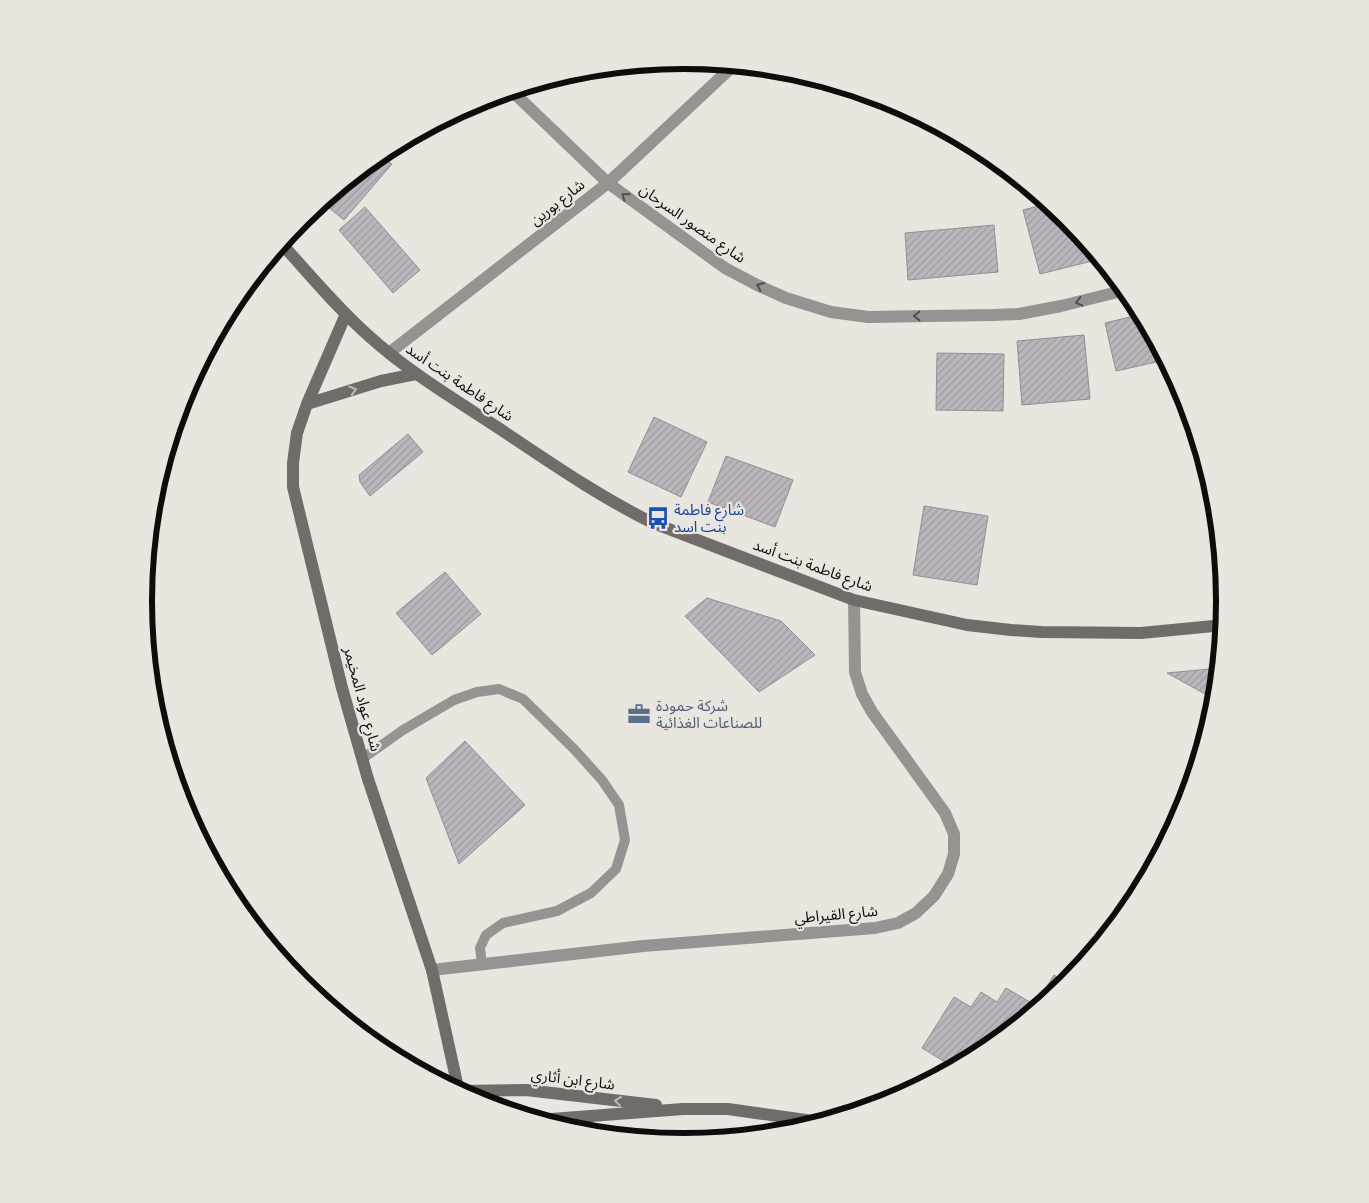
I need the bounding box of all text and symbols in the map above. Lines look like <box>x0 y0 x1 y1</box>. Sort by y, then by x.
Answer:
street label: شارع بورين <box>526 175 590 232</box>
street label: شارع منصور السرحان <box>635 179 750 269</box>
one-way arrow <box>622 193 631 201</box>
one-way arrow <box>756 282 765 292</box>
one-way arrow <box>1074 296 1083 307</box>
one-way arrow <box>913 311 921 321</box>
street label: شارع فاطمة بنت أسد <box>401 339 518 428</box>
one-way arrow <box>349 385 357 395</box>
place label: شارع فاطمة بنت اسد <box>674 500 744 536</box>
bus stop icon: شارع فاطمة بنت اسد <box>645 505 671 531</box>
street label: شارع فاطمة بنت أسد <box>750 535 876 598</box>
street label: شارع عواد المخيمر <box>337 644 386 754</box>
place label: شركة حمودة للصناعات الغذائية <box>656 696 762 732</box>
office icon: شركة حمودة للصناعات الغذائية <box>626 701 652 727</box>
street label: شارع القيراطي <box>794 901 879 930</box>
street label: شارع ابن أثاري <box>530 1064 616 1097</box>
one-way arrow <box>613 1096 621 1107</box>

